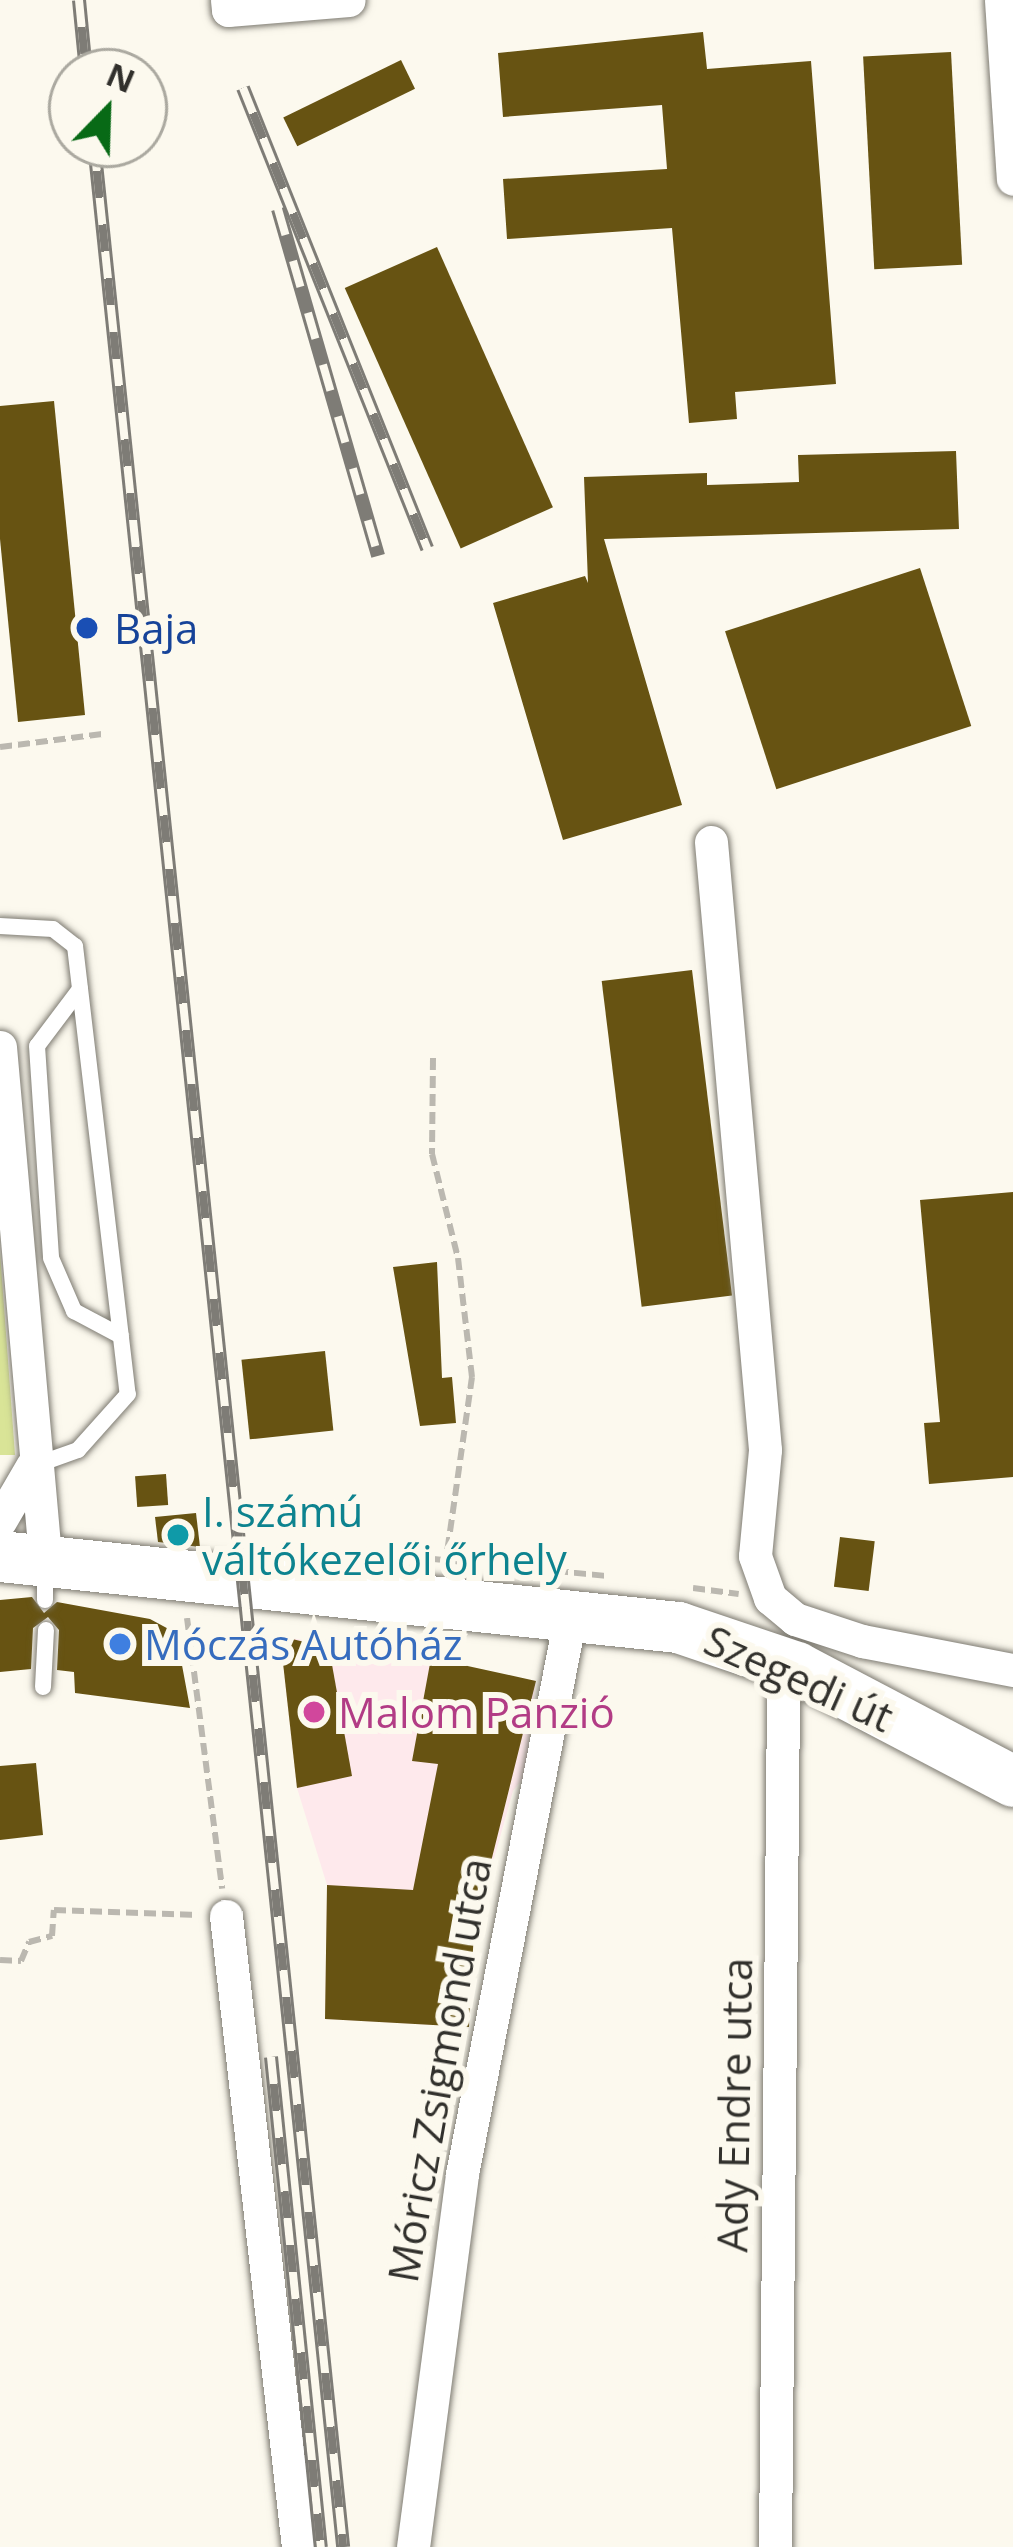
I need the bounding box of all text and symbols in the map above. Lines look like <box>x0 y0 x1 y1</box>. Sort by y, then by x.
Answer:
north arrow <box>48 48 168 168</box>
text: N <box>100 51 142 103</box>
place label: Baja <box>114 603 198 653</box>
marker: Baja <box>71 612 103 644</box>
place label: I. számú váltókezelői őrhely <box>202 1486 567 1585</box>
marker: I. számú váltókezelői őrhely <box>165 1522 191 1548</box>
street label: Szegedi út <box>697 1614 901 1742</box>
place label: Móczás Autóház <box>144 1619 462 1669</box>
marker: Móczás Autóház <box>107 1631 133 1657</box>
place label: Malom Panzió <box>338 1687 615 1737</box>
marker: Malom Panzió <box>301 1699 327 1725</box>
street label: Móricz Zsigmond utca <box>377 1854 501 2286</box>
street label: Ady Endre utca <box>706 1957 762 2253</box>

